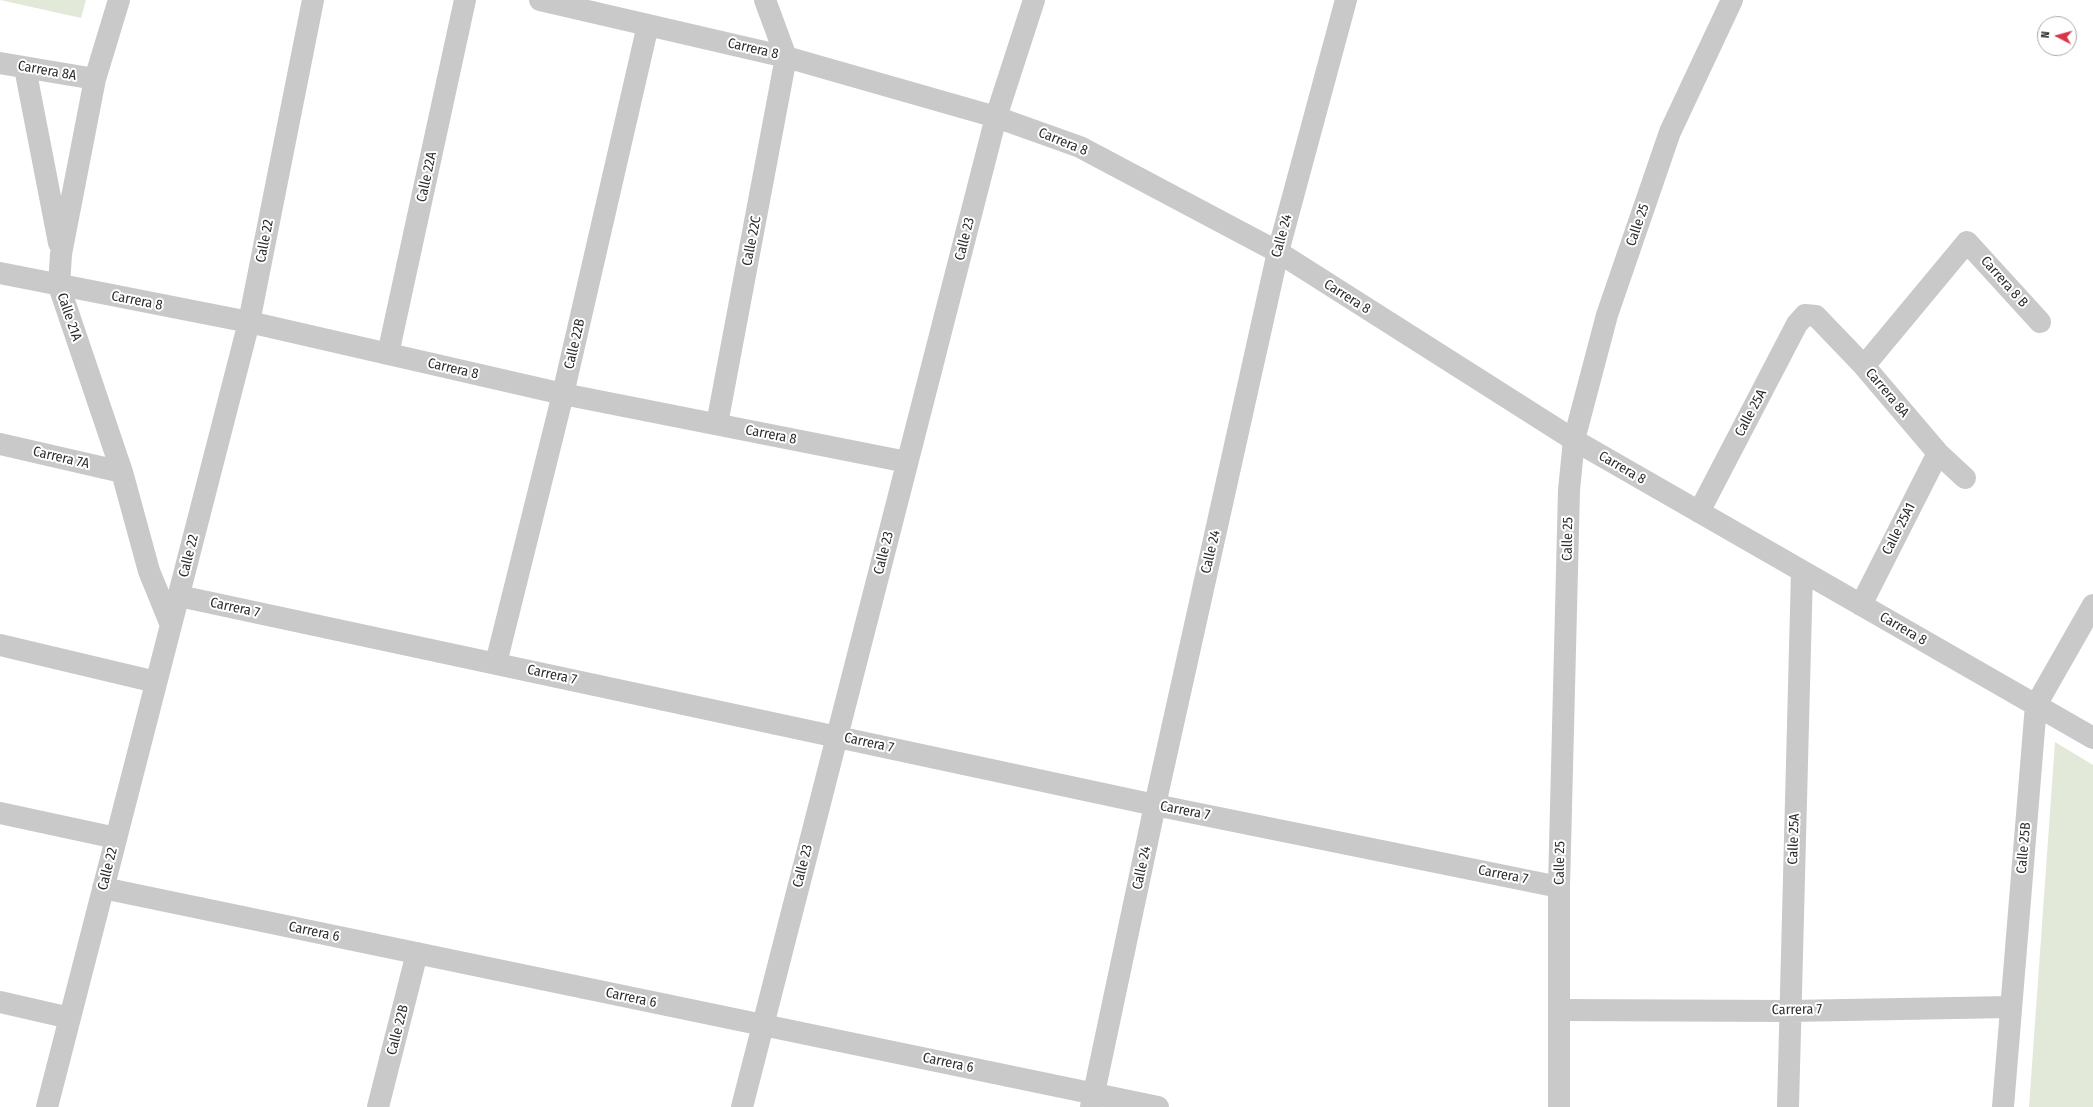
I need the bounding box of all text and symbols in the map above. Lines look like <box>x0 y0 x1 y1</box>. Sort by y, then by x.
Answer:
north arrow <box>2037 16 2077 56</box>
text: N <box>2039 31 2052 39</box>
street label: Carrera 8 <box>726 35 780 63</box>
street label: Carrera 8A <box>16 58 78 84</box>
street label: Carrera 8 <box>1036 125 1090 159</box>
street label: Calle 22A <box>413 150 441 204</box>
street label: Calle 25 <box>1623 202 1653 248</box>
street label: Calle 24 <box>1268 213 1296 259</box>
street label: Calle 22C <box>739 215 765 267</box>
street label: Calle 23 <box>952 216 978 262</box>
street label: Calle 22 <box>253 218 277 264</box>
street label: Carrera 8 B <box>1977 253 2031 311</box>
street label: Carrera 8 <box>1321 276 1373 318</box>
street label: Carrera 8 <box>110 288 164 314</box>
street label: Calle 21A <box>53 291 85 343</box>
street label: Calle 22B <box>561 317 589 371</box>
street label: Carrera 8 <box>426 355 480 383</box>
street label: Carrera 8A <box>1862 365 1912 421</box>
street label: Calle 25A <box>1732 386 1770 440</box>
street label: Carrera 8 <box>744 422 798 448</box>
street label: Carrera 7A <box>31 443 91 473</box>
street label: Carrera 8 <box>1595 448 1649 488</box>
street label: Calle 25A1 <box>1879 500 1919 558</box>
street label: Calle 25 <box>1559 517 1577 561</box>
street label: Calle 24 <box>1198 529 1224 575</box>
street label: Calle 23 <box>871 530 897 576</box>
street label: Calle 22 <box>176 533 202 579</box>
street label: Carrera 7 <box>209 595 261 621</box>
street label: Carrera 8 <box>1876 609 1930 649</box>
street label: Carrera 7 <box>526 662 578 688</box>
street label: Carrera 7 <box>843 730 895 756</box>
street label: Carrera 7 <box>1159 798 1211 824</box>
street label: Calle 25A <box>1785 813 1803 865</box>
street label: Calle 25B <box>2013 822 2035 874</box>
street label: Calle 25 <box>1551 841 1569 885</box>
street label: Calle 23 <box>790 843 816 889</box>
street label: Calle 24 <box>1129 845 1155 891</box>
street label: Calle 22 <box>95 846 121 892</box>
street label: Carrera 7 <box>1477 862 1529 888</box>
street label: Carrera 6 <box>287 918 341 946</box>
street label: Carrera 6 <box>604 984 658 1012</box>
street label: Carrera 7 <box>1772 1001 1822 1019</box>
street label: Calle 22B <box>384 1003 412 1057</box>
street label: Carrera 6 <box>921 1049 975 1077</box>

